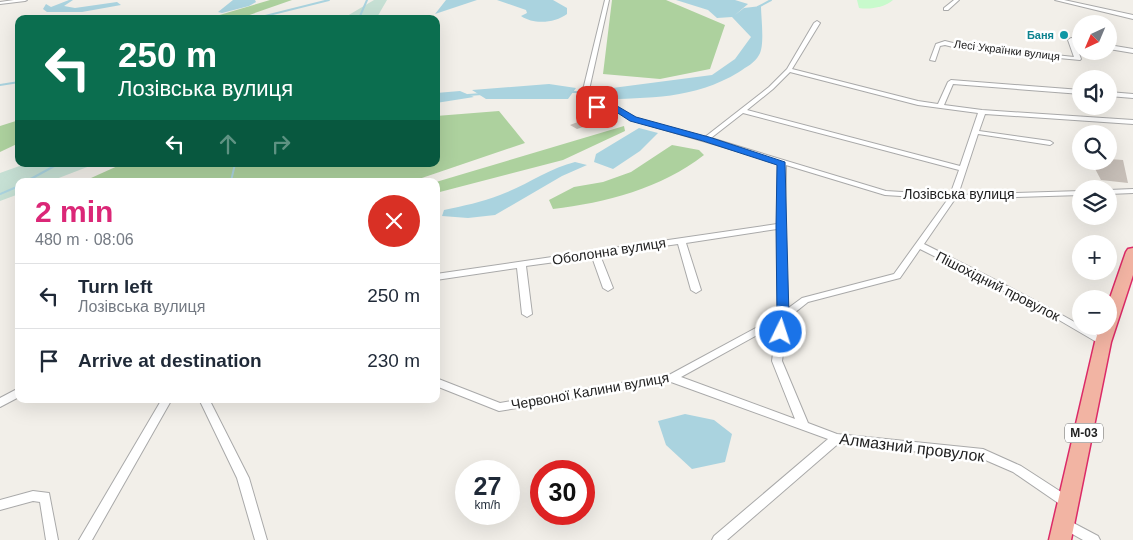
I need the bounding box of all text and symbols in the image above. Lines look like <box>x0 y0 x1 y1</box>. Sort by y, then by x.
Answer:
north arrow <box>1072 15 1118 60</box>
map controls <box>1072 15 1117 335</box>
place label: Баня <box>1027 29 1054 41</box>
marker: Баня <box>1058 29 1070 41</box>
icon: left <box>35 35 100 100</box>
text: 250 m <box>118 35 217 74</box>
street label: Лесі Українки вулиця <box>953 38 1061 62</box>
button: sound <box>1072 70 1117 115</box>
text: Лозівська вулиця <box>118 76 293 101</box>
pin <box>576 86 618 128</box>
icon: arrive <box>583 93 611 121</box>
button: search <box>1072 125 1117 170</box>
icon: left <box>161 130 189 158</box>
icon: ahead <box>214 130 242 158</box>
icon: right <box>267 130 295 158</box>
button: layers <box>1072 180 1117 225</box>
street label: Лозівська вулиця <box>903 186 1015 202</box>
text: 2 min <box>35 195 113 228</box>
button: close <box>368 195 420 247</box>
text: 480 m · 08:06 <box>35 231 134 248</box>
street label: Оболонна вулиця <box>551 234 667 268</box>
button: + <box>1072 235 1117 280</box>
street label: Пішохідний провулок <box>933 248 1063 325</box>
text: Turn left <box>78 276 153 297</box>
icon: left <box>35 282 63 310</box>
text: 250 m <box>367 285 420 306</box>
button: − <box>1072 290 1117 335</box>
text: Лозівська вулиця <box>78 298 205 315</box>
position arrow <box>754 305 806 357</box>
icon: arrive <box>35 347 63 375</box>
text: Arrive at destination <box>78 350 262 371</box>
text: 230 m <box>367 350 420 371</box>
street label: Червоної Калини вулиця <box>510 369 670 413</box>
road number: М-03 <box>1065 423 1103 442</box>
street label: Алмазний провулок <box>839 430 986 465</box>
speed limit sign: 30 <box>530 460 595 525</box>
text: 27 <box>474 472 501 500</box>
text: km/h <box>474 498 501 512</box>

